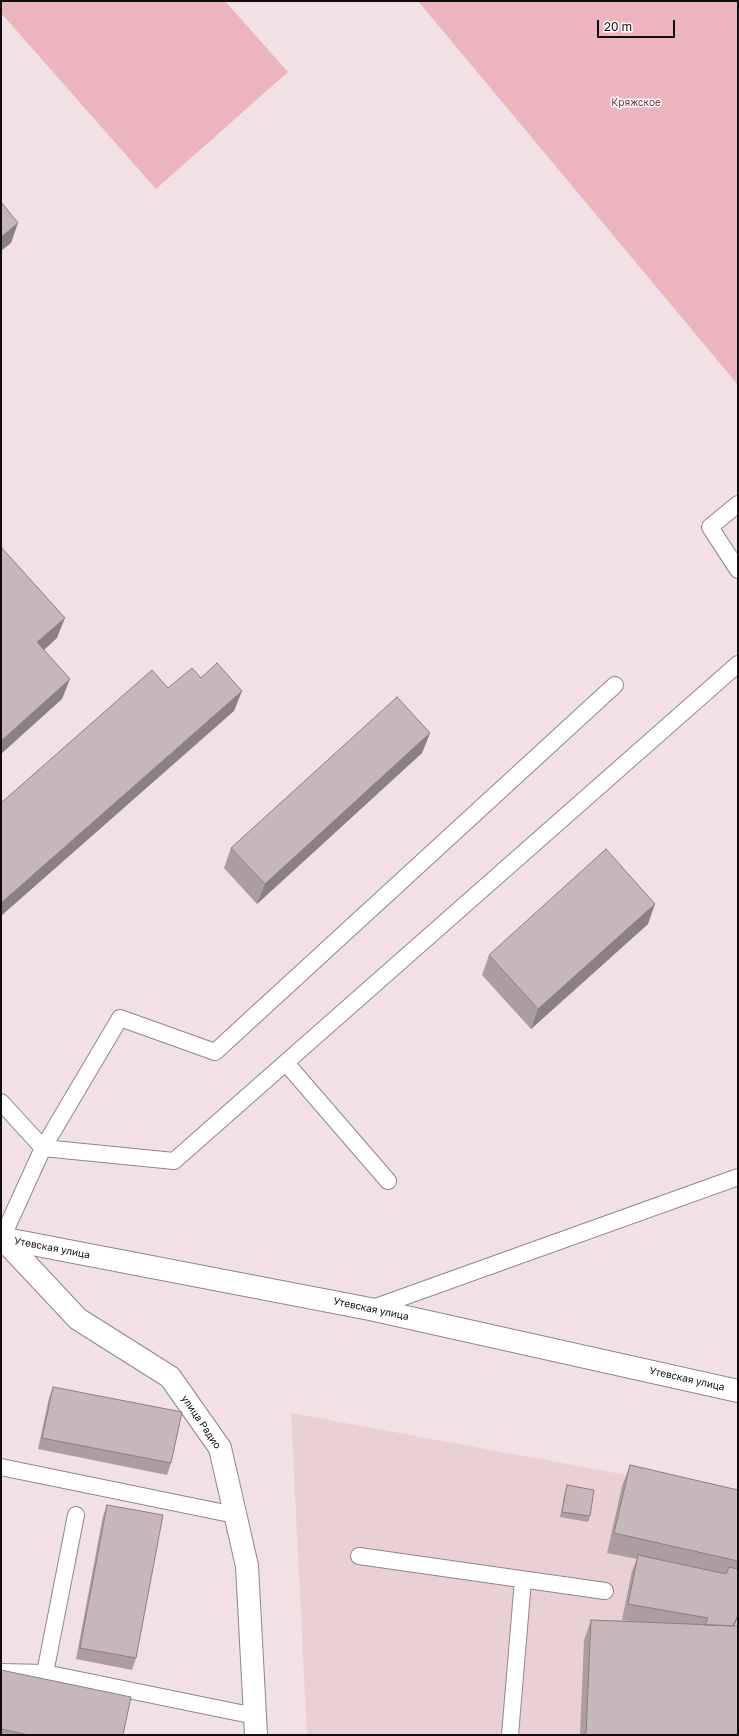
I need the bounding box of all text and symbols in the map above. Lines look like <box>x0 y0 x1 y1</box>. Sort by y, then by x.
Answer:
scale bar <box>599 12 677 38</box>
text: 20 m <box>604 19 632 34</box>
park label: Кряжское <box>611 97 661 109</box>
street label: Утевская улица <box>13 1235 91 1261</box>
street label: Утевская улица <box>332 1295 410 1323</box>
street label: Утевская улица <box>648 1364 726 1394</box>
street label: улица Радио <box>179 1393 223 1451</box>

